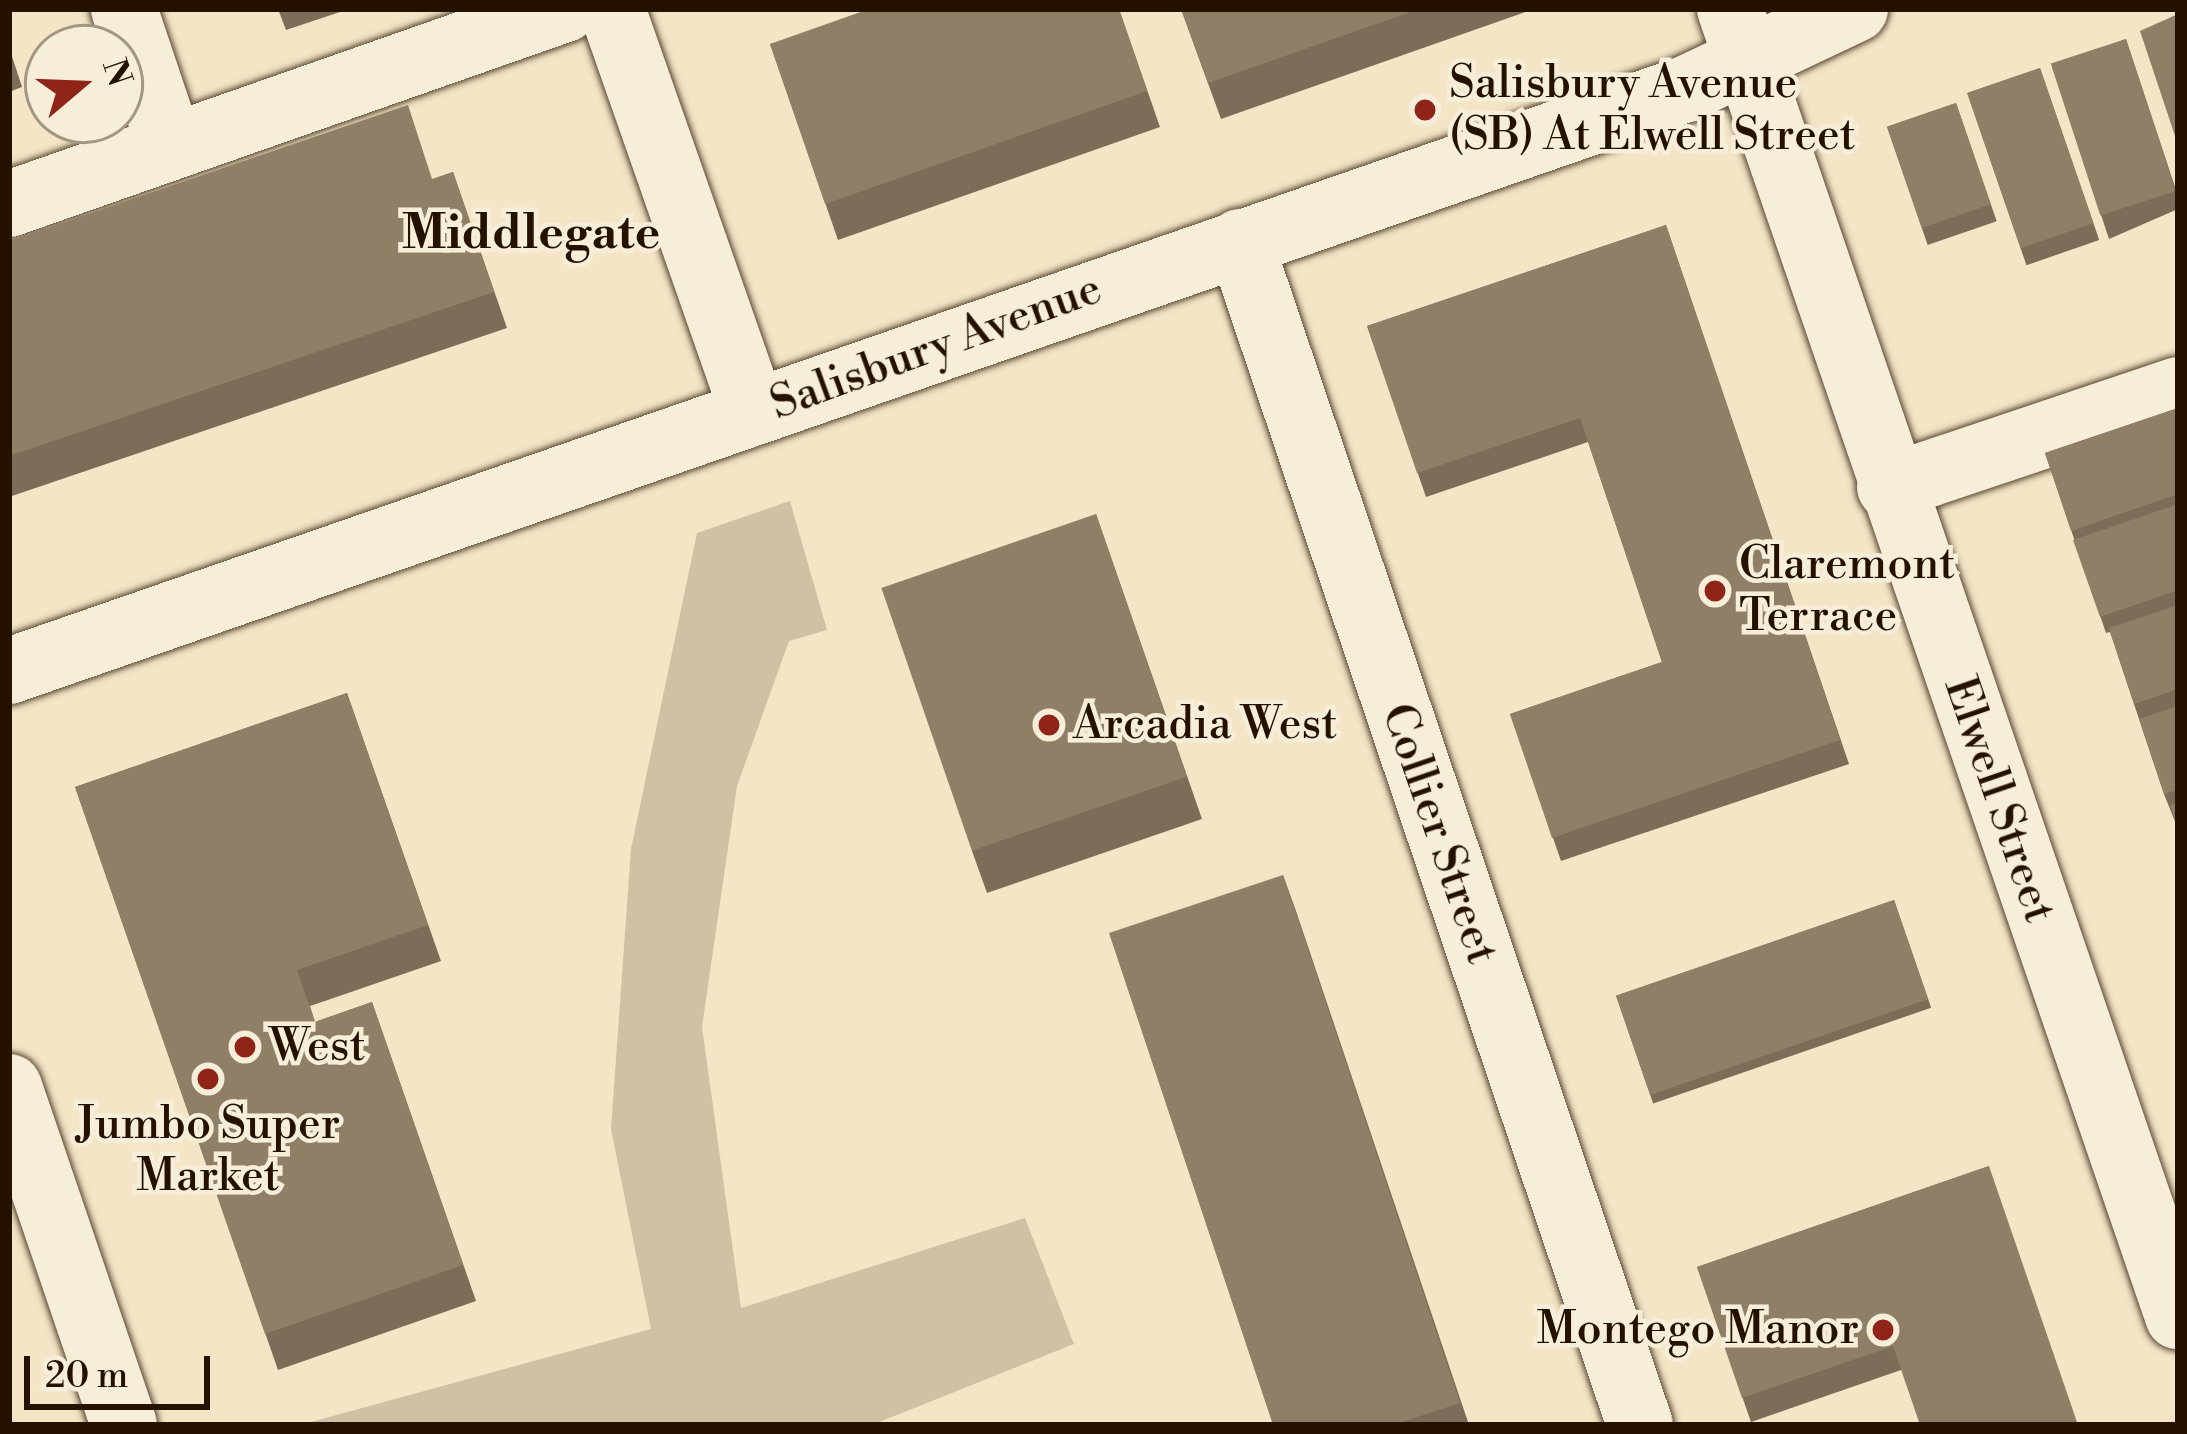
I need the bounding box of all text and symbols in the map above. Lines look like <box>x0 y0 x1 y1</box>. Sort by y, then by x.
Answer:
north arrow <box>24 24 144 144</box>
text: N <box>92 54 139 92</box>
place label: Salisbury Avenue (SB) At Elwell Street <box>1449 57 1856 163</box>
marker: Salisbury Avenue (SB) At Elwell Street <box>1412 97 1438 123</box>
district label: Middlegate <box>402 206 660 264</box>
street label: Salisbury Avenue <box>763 262 1109 432</box>
place label: Claremont Terrace <box>1739 538 1955 644</box>
marker: Claremont Terrace <box>1702 578 1728 604</box>
street label: Elwell Street <box>1932 670 2066 930</box>
street label: Collier Street <box>1369 697 1509 971</box>
place label: Arcadia West <box>1073 698 1337 752</box>
marker: Arcadia West <box>1036 712 1062 738</box>
place label: West <box>269 1020 366 1074</box>
marker: West <box>232 1034 258 1060</box>
marker: Jumbo Super Market <box>195 1066 221 1092</box>
place label: Jumbo Super Market <box>76 1098 340 1204</box>
place label: Montego Manor <box>1537 1303 1859 1357</box>
marker: Montego Manor <box>1870 1317 1896 1343</box>
scale bar <box>30 1332 216 1406</box>
text: 20 m <box>45 1354 128 1399</box>

